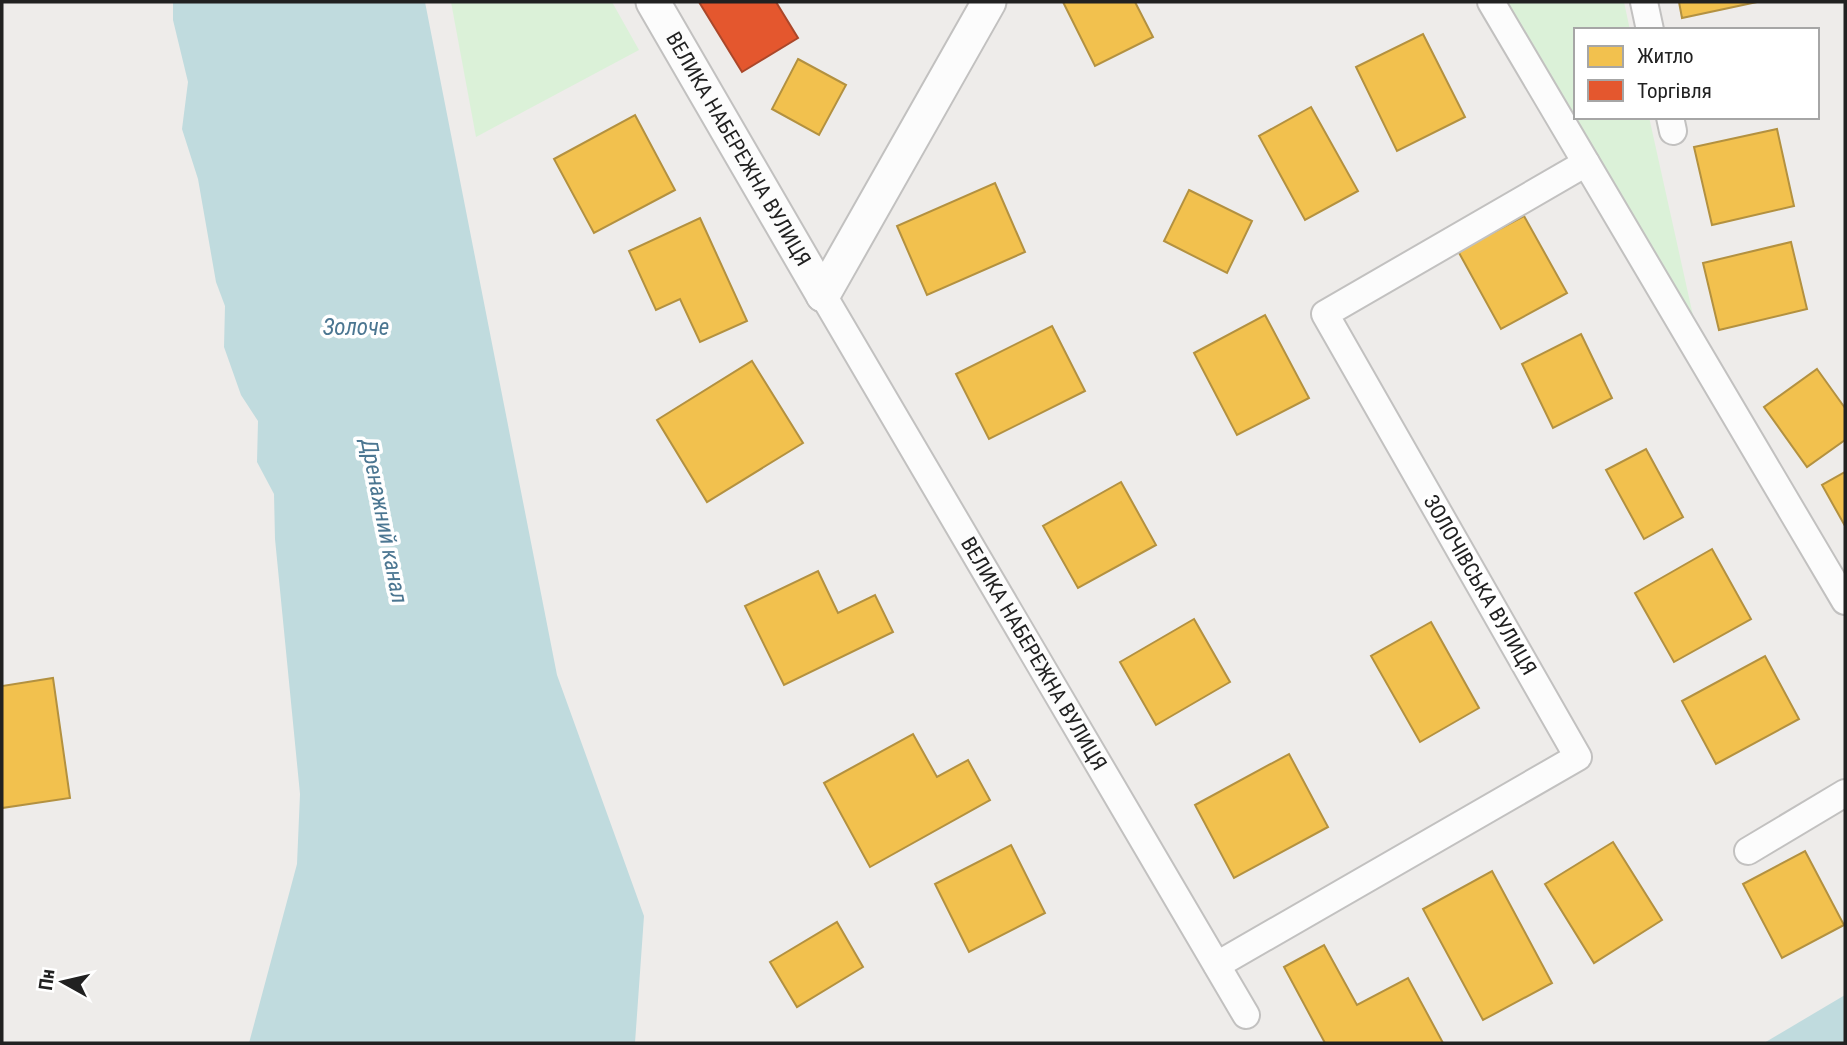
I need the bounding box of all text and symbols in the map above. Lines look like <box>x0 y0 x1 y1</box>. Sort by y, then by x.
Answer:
street label: ВЕЛИКА НАБЕРЕЖНА ВУЛИЦЯ <box>661 28 816 270</box>
legend <box>1574 28 1819 119</box>
text: Житло <box>1637 44 1694 68</box>
text: Торгівля <box>1637 79 1712 103</box>
water label: Золоче <box>323 314 389 341</box>
water label: Дренажний канал <box>354 434 413 606</box>
street label: ЗОЛОЧІВСЬКА ВУЛИЦЯ <box>1419 491 1541 679</box>
street label: ВЕЛИКА НАБЕРЕЖНА ВУЛИЦЯ <box>956 533 1112 775</box>
north arrow <box>28 947 98 1017</box>
text: Пн <box>34 968 60 992</box>

